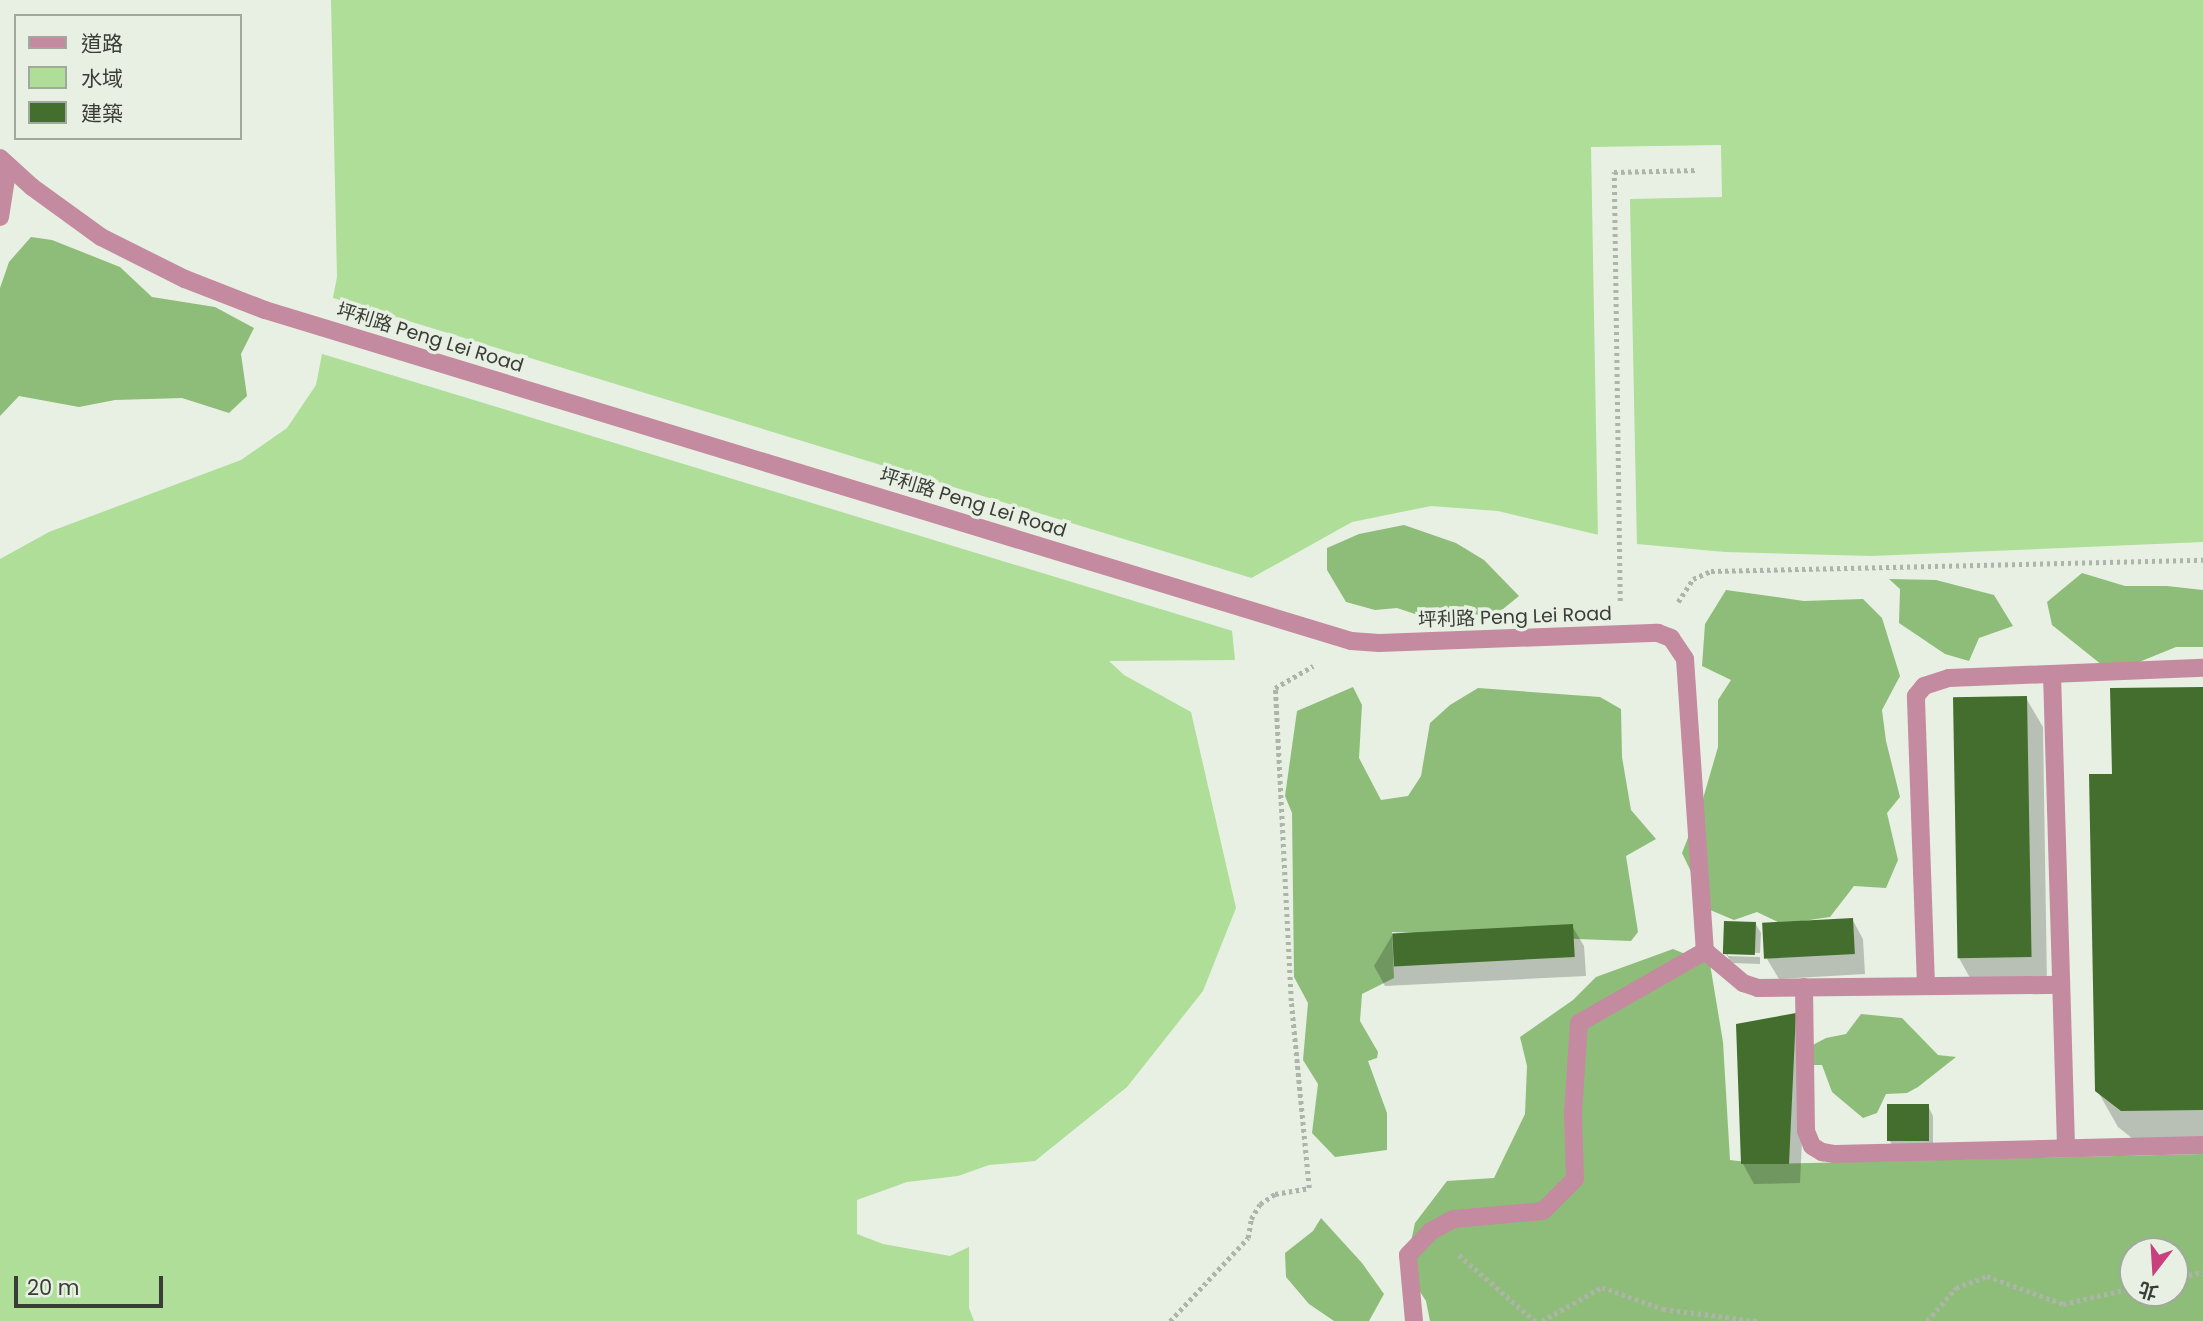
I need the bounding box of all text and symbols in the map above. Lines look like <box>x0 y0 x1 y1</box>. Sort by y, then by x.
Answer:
legend <box>14 14 242 140</box>
text: 道路 <box>81 29 123 58</box>
text: 水域 <box>81 64 123 93</box>
text: 建築 <box>81 99 123 128</box>
street label: 坪利路 Peng Lei Road <box>334 299 526 377</box>
street label: 坪利路 Peng Lei Road <box>877 464 1069 542</box>
street label: 坪利路 Peng Lei Road <box>1418 602 1612 632</box>
north arrow <box>2119 1237 2189 1307</box>
scale bar <box>18 1262 166 1306</box>
text: 20 m <box>27 1273 80 1302</box>
text: 北 <box>2135 1275 2161 1306</box>

